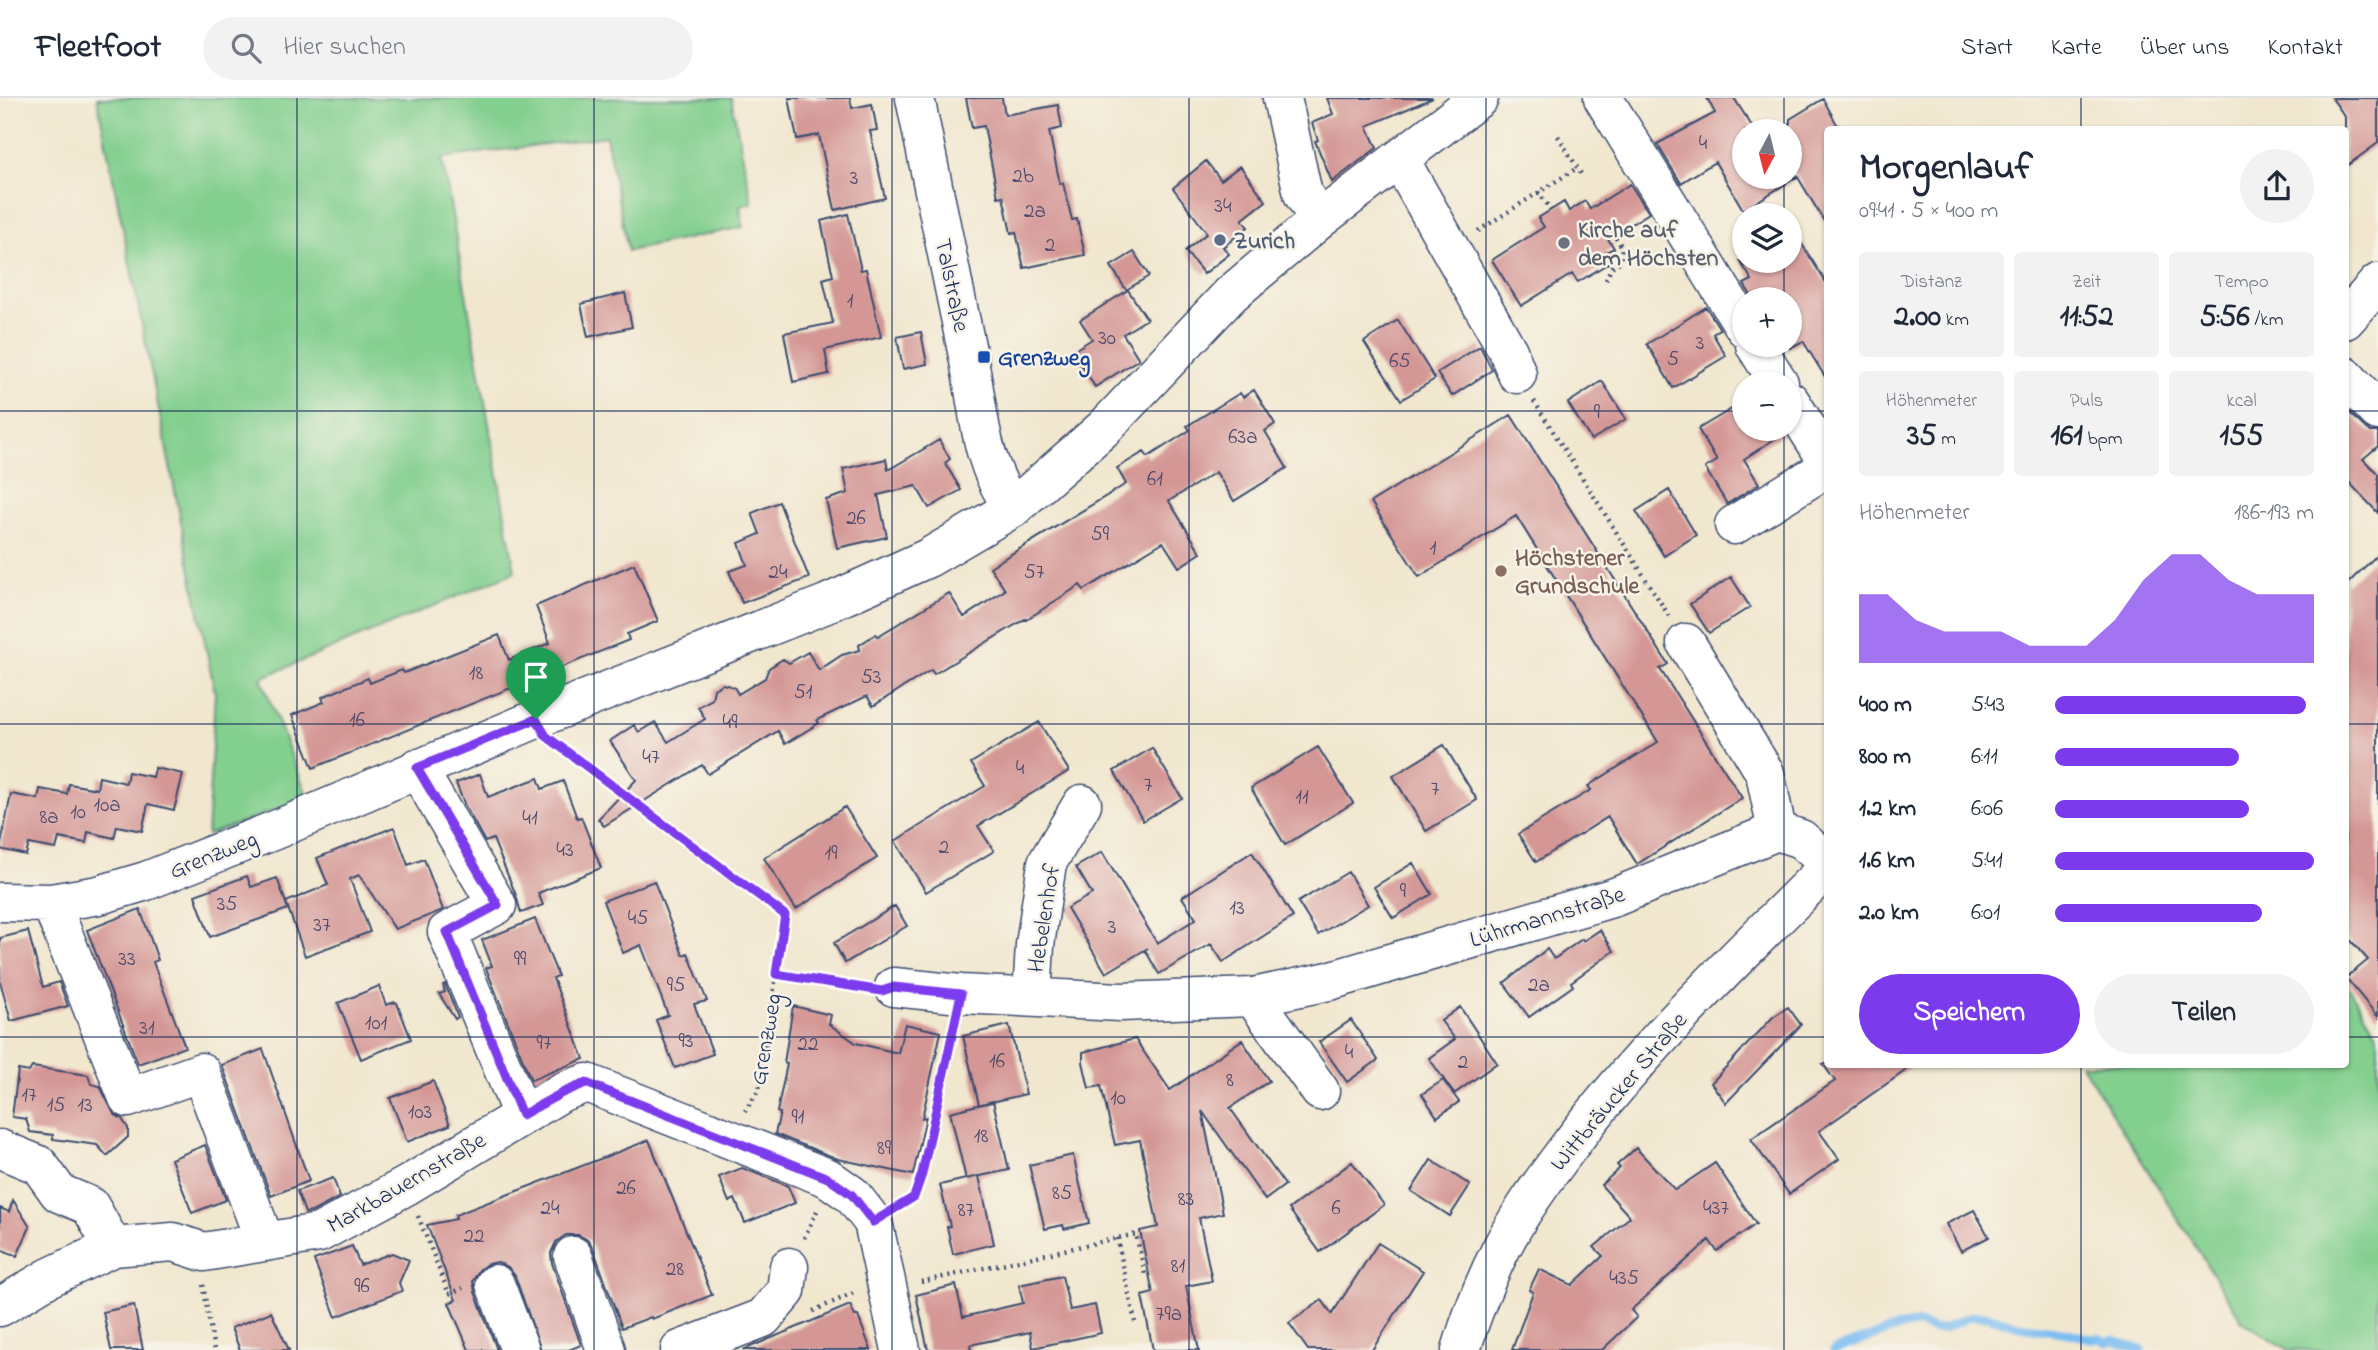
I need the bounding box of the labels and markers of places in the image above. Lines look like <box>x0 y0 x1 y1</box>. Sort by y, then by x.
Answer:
place label: Kirche auf dem Höchsten <box>1578 214 1718 277</box>
place label: Zurich <box>1234 225 1295 260</box>
marker: Zurich <box>1212 232 1228 248</box>
marker: Kirche auf dem Höchsten <box>1556 235 1572 251</box>
place label: Grenzweg <box>998 342 1091 378</box>
marker: Grenzweg <box>976 349 992 365</box>
place label: Höchstener Grundschule <box>1515 542 1640 605</box>
marker: Höchstener Grundschule <box>1493 563 1509 579</box>
pin <box>506 647 566 719</box>

